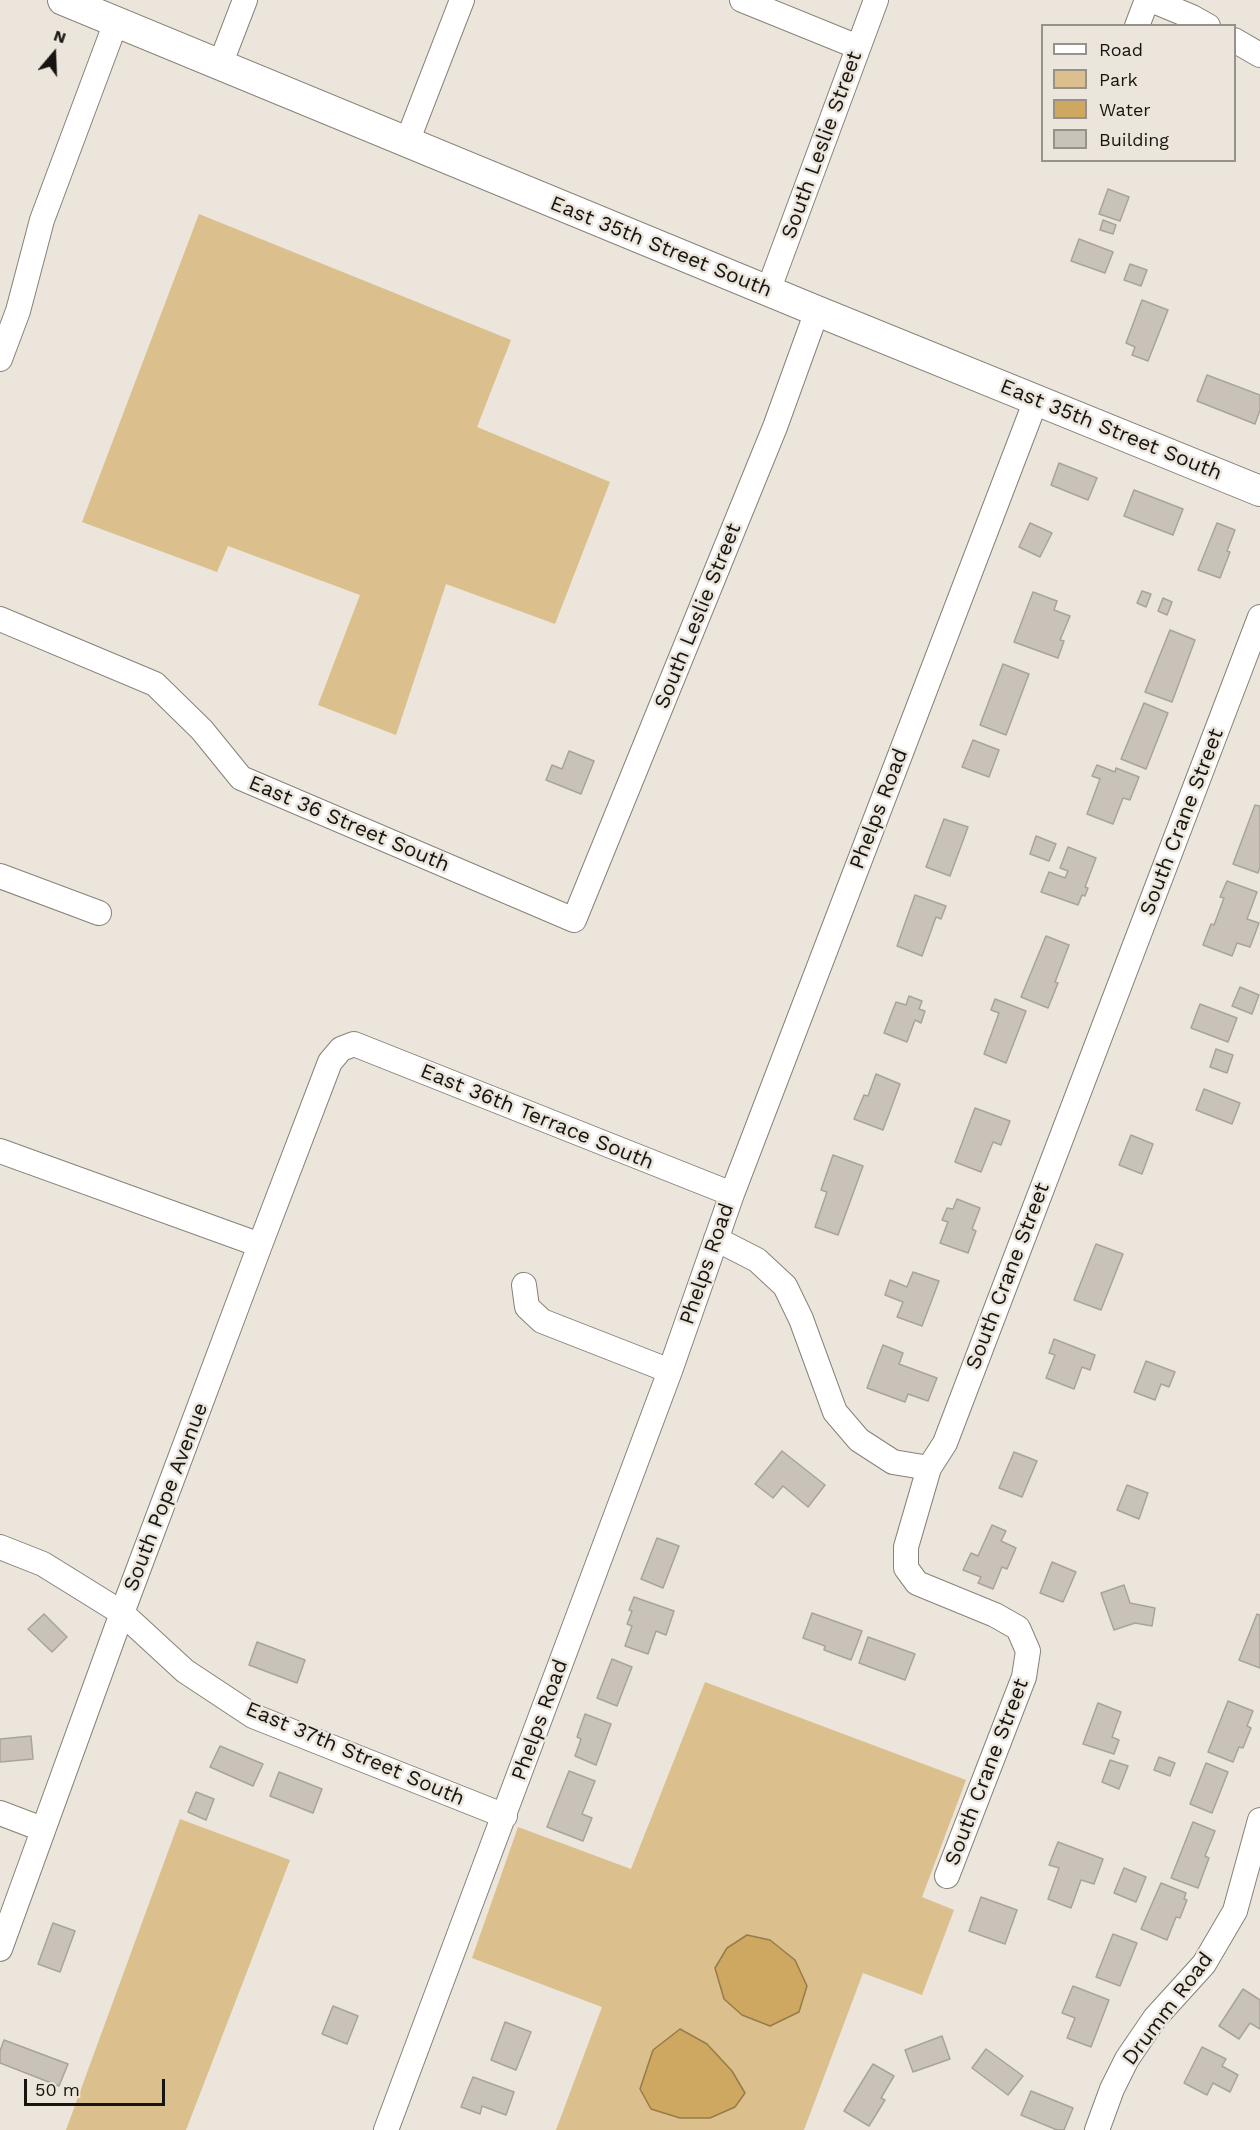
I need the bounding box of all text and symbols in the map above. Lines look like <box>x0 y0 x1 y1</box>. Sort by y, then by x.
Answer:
north arrow <box>24 24 84 84</box>
legend <box>1041 24 1236 162</box>
text: N <box>51 26 69 47</box>
text: Road <box>1099 39 1143 60</box>
street label: South Leslie Street <box>776 48 868 242</box>
text: Park <box>1099 69 1138 90</box>
text: Water <box>1099 99 1151 120</box>
text: Building <box>1099 129 1169 150</box>
street label: East 35th Street South <box>546 191 776 303</box>
street label: East 35th Street South <box>996 374 1226 486</box>
street label: South Leslie Street <box>649 520 747 712</box>
street label: South Crane Street <box>1135 725 1229 919</box>
street label: Phelps Road <box>844 745 914 873</box>
street label: East 36 Street South <box>245 770 453 878</box>
street label: East 36th Terrace South <box>417 1059 657 1175</box>
street label: South Crane Street <box>961 1179 1055 1373</box>
street label: Phelps Road <box>674 1200 740 1328</box>
street label: South Pope Avenue <box>118 1399 214 1595</box>
street label: Phelps Road <box>506 1656 574 1784</box>
street label: South Crane Street <box>940 1675 1034 1869</box>
street label: East 37th Street South <box>242 1696 468 1812</box>
street label: Drumm Road <box>1117 1948 1219 2070</box>
scale bar <box>27 2067 168 2105</box>
text: 50 m <box>35 2079 80 2100</box>

